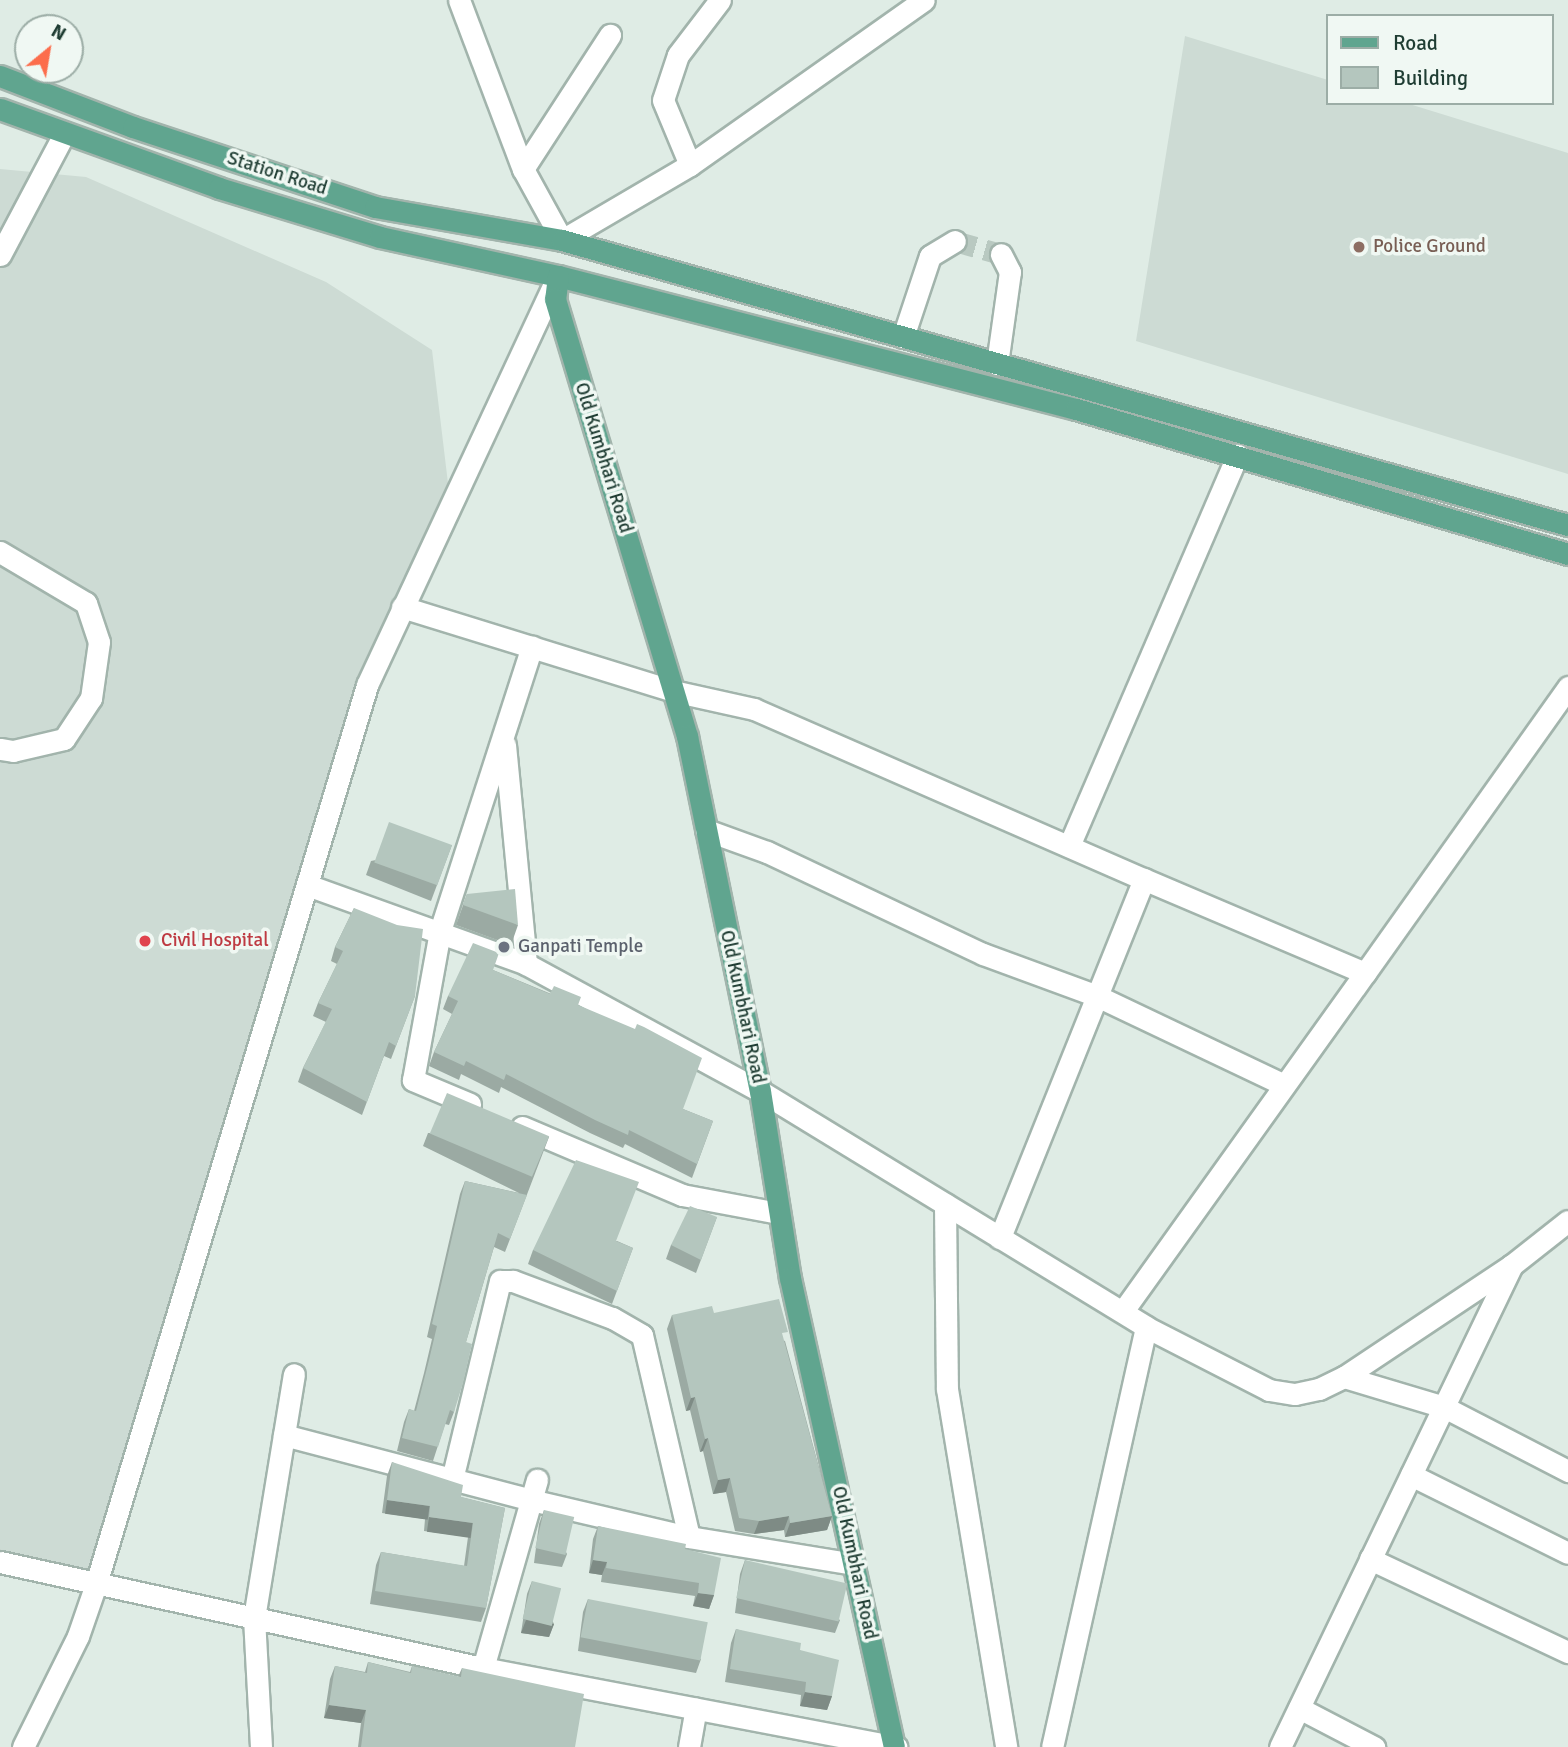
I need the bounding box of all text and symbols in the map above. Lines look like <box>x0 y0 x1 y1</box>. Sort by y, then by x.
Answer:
north arrow <box>14 14 84 84</box>
legend <box>1326 14 1554 105</box>
text: N <box>47 19 70 46</box>
text: Road <box>1393 30 1438 56</box>
text: Building <box>1393 65 1468 91</box>
street label: Station Road <box>224 147 330 201</box>
place label: Police Ground <box>1373 236 1486 258</box>
marker: Police Ground <box>1351 239 1367 255</box>
street label: Old Kumbhari Road <box>569 380 637 536</box>
street label: Old Kumbhari Road <box>715 928 769 1086</box>
place label: Civil Hospital <box>161 930 269 952</box>
marker: Civil Hospital <box>135 931 155 951</box>
place label: Ganpati Temple <box>518 936 643 958</box>
marker: Ganpati Temple <box>496 939 512 955</box>
street label: Old Kumbhari Road <box>827 1484 881 1642</box>

